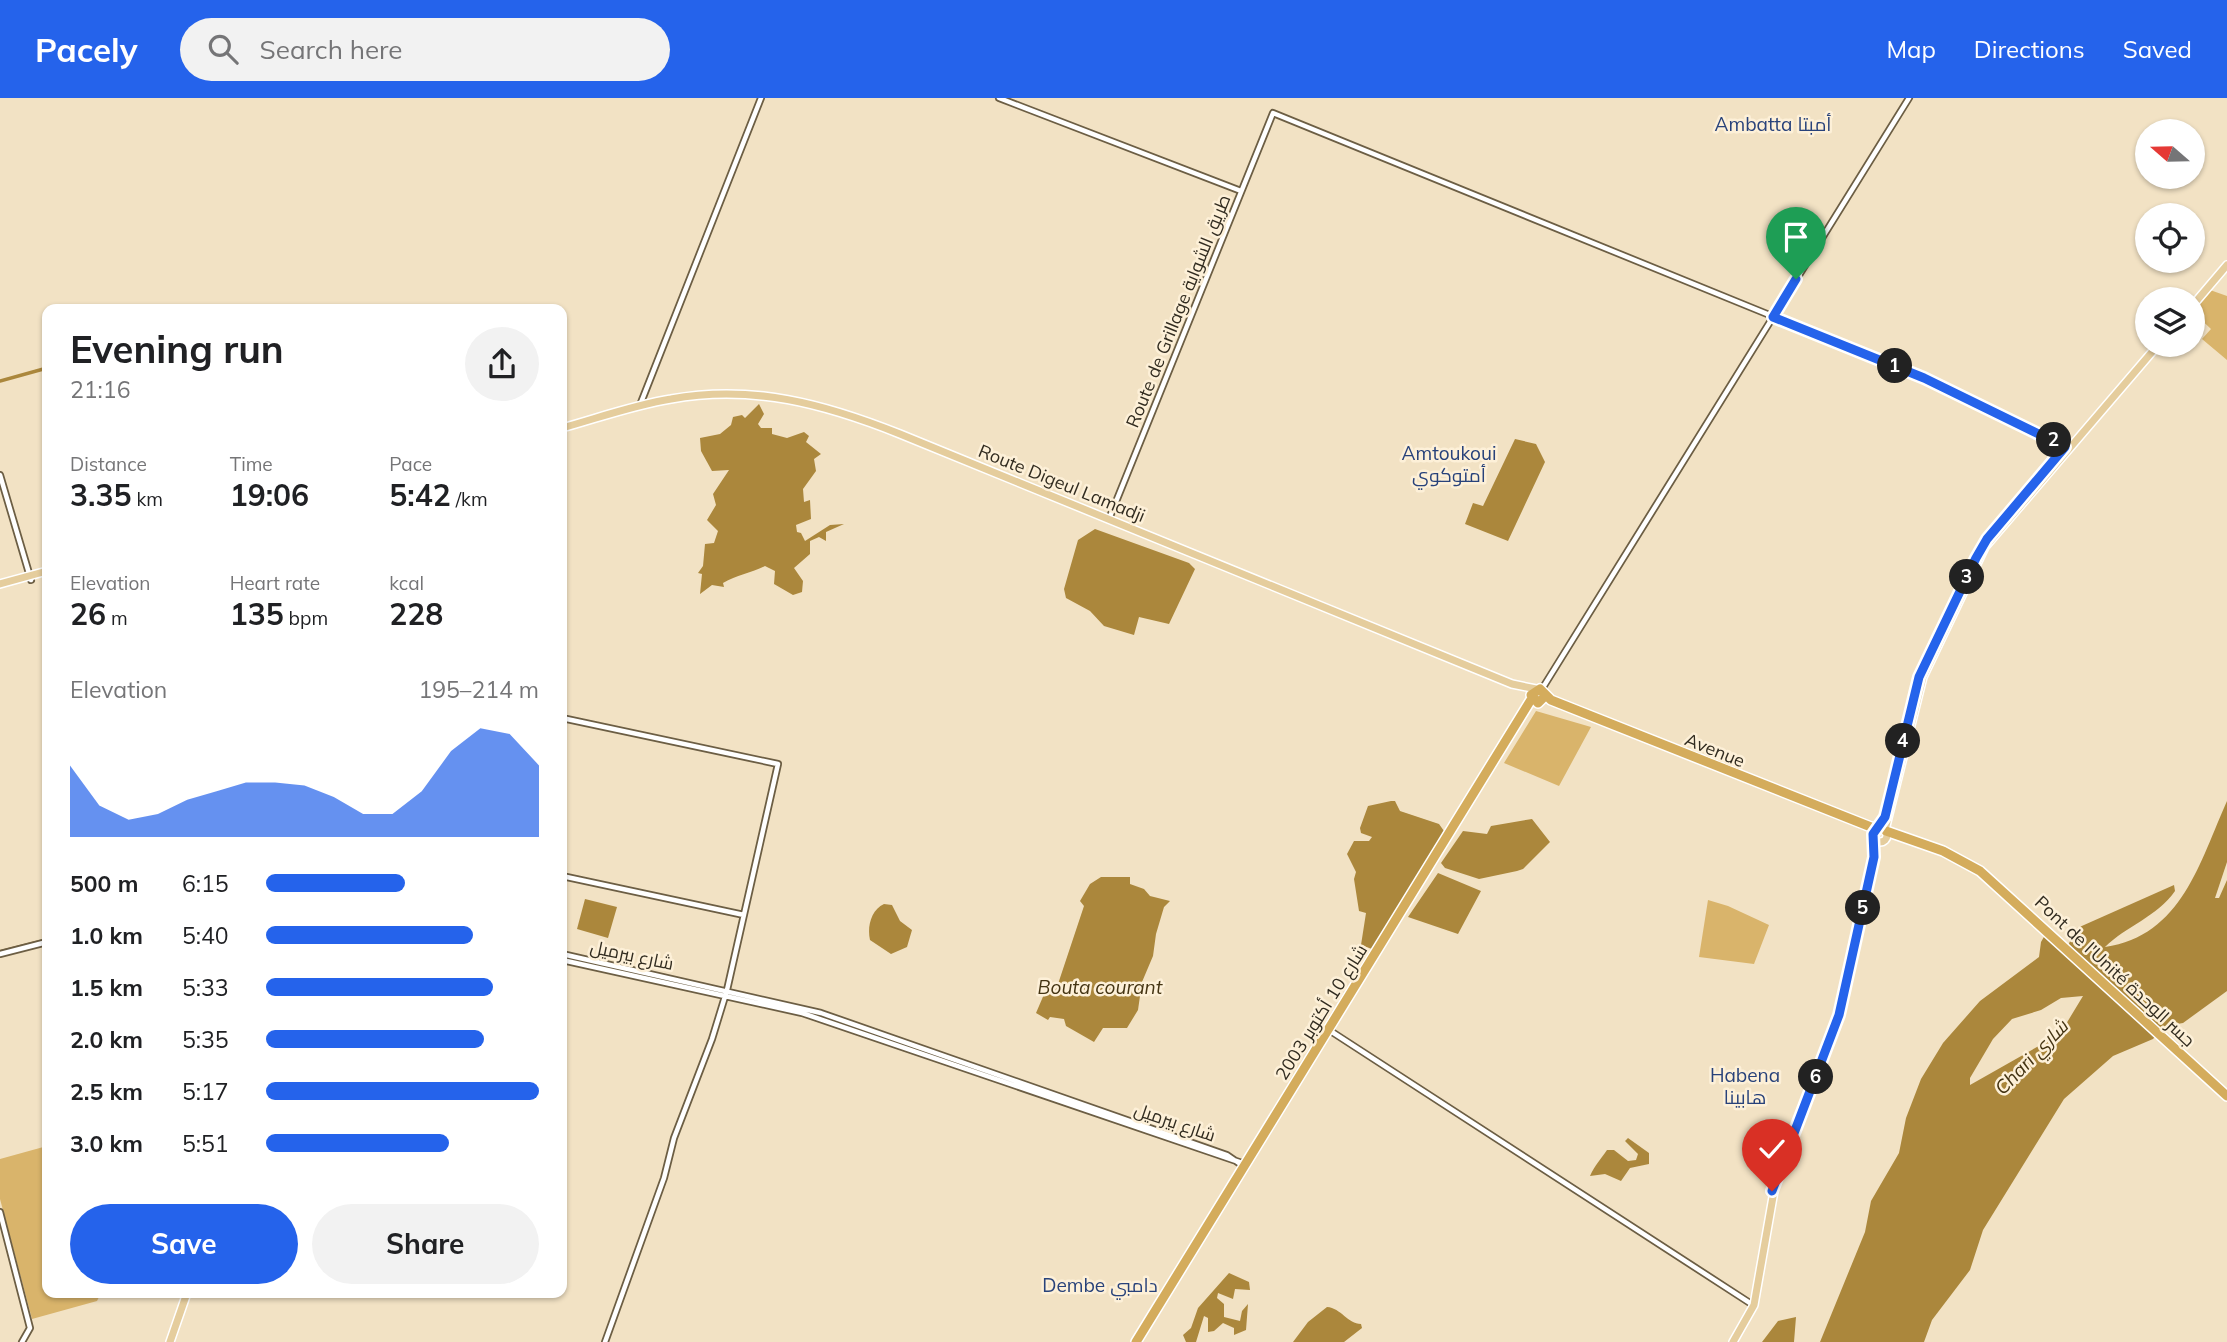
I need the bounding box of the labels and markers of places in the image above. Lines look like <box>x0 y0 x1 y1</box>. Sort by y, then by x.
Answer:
pin <box>1766 207 1826 279</box>
pin: 1 <box>1878 348 1912 384</box>
pin: 2 <box>2036 422 2072 458</box>
pin: 3 <box>1950 560 1984 594</box>
pin: 4 <box>1885 724 1920 758</box>
pin: 5 <box>1846 890 1881 926</box>
pin: 6 <box>1798 1060 1834 1094</box>
pin <box>1742 1119 1802 1191</box>

